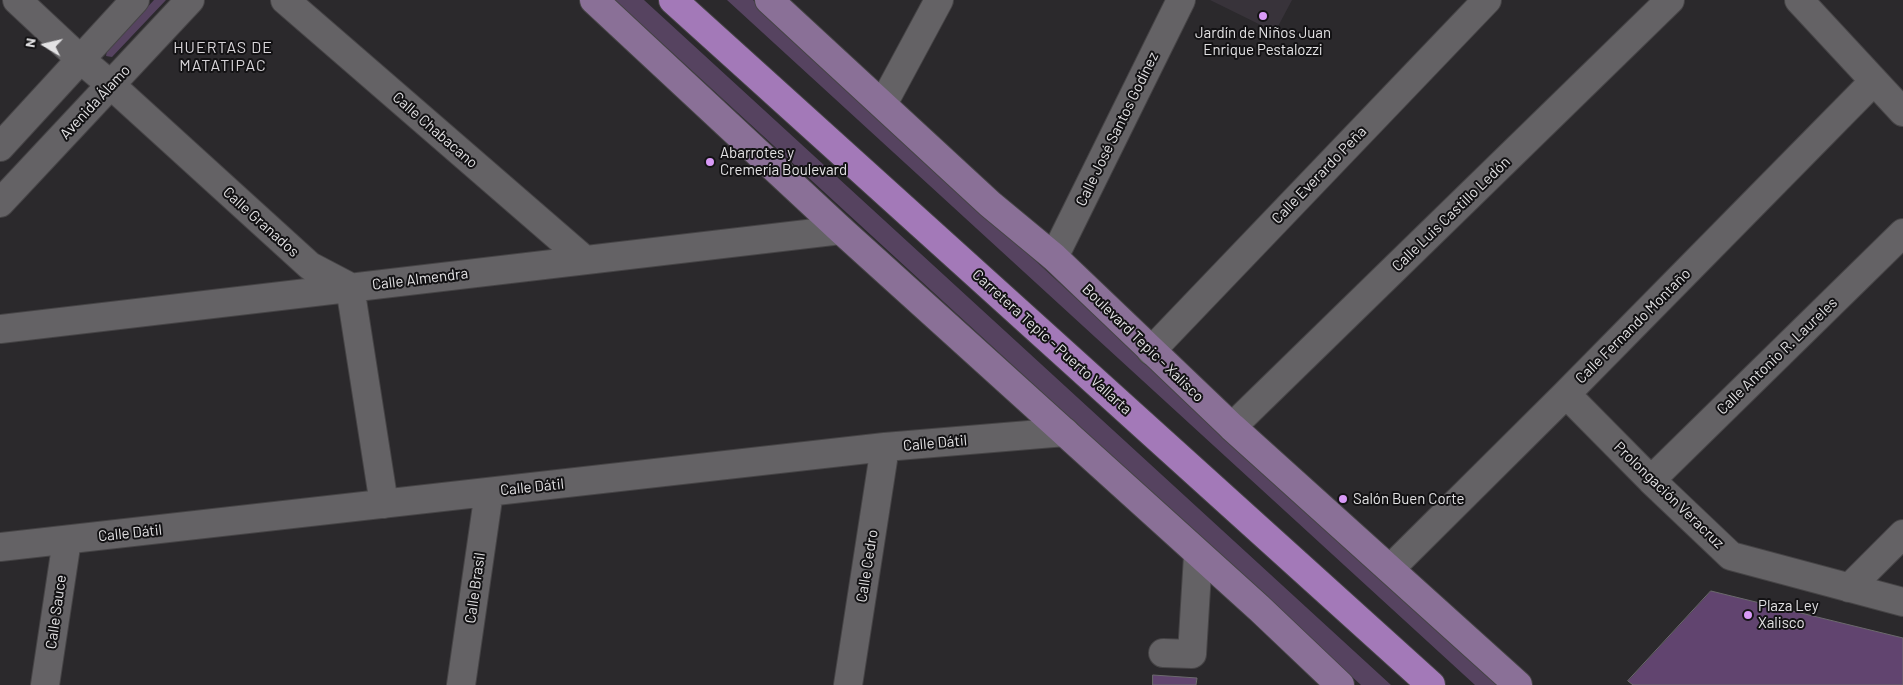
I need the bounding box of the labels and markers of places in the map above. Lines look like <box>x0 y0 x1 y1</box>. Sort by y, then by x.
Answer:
marker: Jardín de Niños Juan Enrique Pestalozzi <box>1257 10 1269 22</box>
place label: Jardín de Niños Juan Enrique Pestalozzi <box>1195 24 1331 59</box>
place label: Abarrotes y Cremería Boulevard <box>720 144 847 179</box>
marker: Abarrotes y Cremería Boulevard <box>704 156 716 168</box>
place label: Salón Buen Corte <box>1353 490 1464 508</box>
marker: Salón Buen Corte <box>1337 493 1349 505</box>
place label: Plaza Ley Xalisco <box>1758 597 1819 632</box>
marker: Plaza Ley Xalisco <box>1742 609 1754 621</box>

